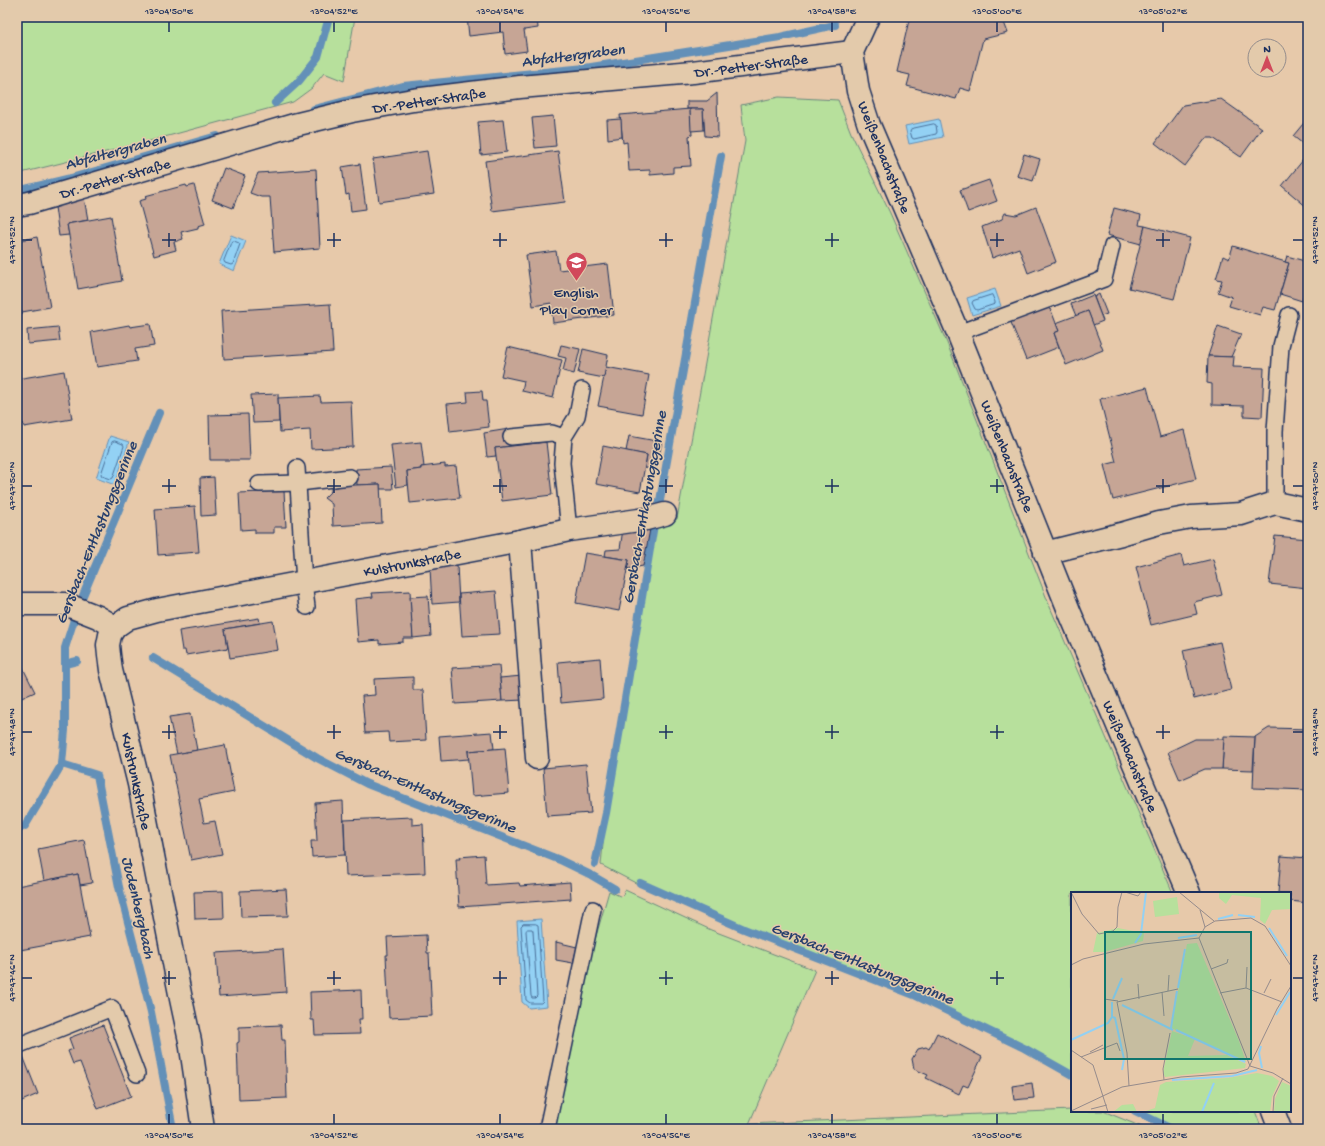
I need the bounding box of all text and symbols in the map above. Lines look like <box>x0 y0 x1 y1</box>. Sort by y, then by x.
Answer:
text: 13°04'50"E <box>144 6 194 18</box>
text: 13°04'52"E <box>309 6 358 18</box>
text: 13°04'54"E <box>475 6 524 18</box>
text: 13°04'56"E <box>641 6 690 18</box>
text: 13°04'58"E <box>807 6 857 18</box>
text: 13°05'00"E <box>972 6 1022 18</box>
text: 13°05'02"E <box>1138 6 1188 18</box>
north arrow <box>1247 38 1287 78</box>
water label: Abfaltergraben <box>521 42 626 73</box>
text: N <box>1263 44 1271 56</box>
street label: Dr.-Petter-Straße <box>693 51 809 83</box>
street label: Dr.-Petter-Straße <box>371 85 487 119</box>
street label: Weißenbachstraße <box>852 99 914 217</box>
water label: Abfaltergraben <box>63 131 169 176</box>
street label: Dr.-Petter-Straße <box>57 155 173 205</box>
text: 47°47'52"N <box>7 216 19 264</box>
text: 47°47'52"N <box>1310 216 1322 264</box>
school or university icon: English Play Corner <box>563 250 589 283</box>
place label: English Play Corner <box>539 285 614 320</box>
street label: Weißenbachstraße <box>975 398 1037 516</box>
water label: Gersbach-Entlastungsgerinne <box>620 409 673 605</box>
water label: Gersbach-Entlastungsgerinne <box>53 439 144 627</box>
text: 47°47'50"N <box>7 461 19 510</box>
text: 47°47'50"N <box>1310 461 1322 510</box>
street label: Kulstrunkstraße <box>362 546 463 582</box>
street label: Weißenbachstraße <box>1098 698 1161 815</box>
text: 47°47'48"N <box>7 708 19 756</box>
text: 47°47'48"N <box>1310 708 1322 756</box>
street label: Kulstrunkstraße <box>116 731 154 832</box>
water label: Gersbach-Entlastungsgerinne <box>331 745 519 839</box>
water label: Judenbergbach <box>116 855 158 961</box>
inset map <box>1071 892 1291 1112</box>
water label: Gersbach-Entlastungsgerinne <box>768 920 956 1011</box>
text: 47°47'46"N <box>7 954 19 1002</box>
text: 47°47'46"N <box>1310 954 1322 1002</box>
text: 13°04'50"E <box>144 1130 194 1142</box>
text: 13°04'52"E <box>309 1130 358 1142</box>
text: 13°04'54"E <box>475 1130 524 1142</box>
text: 13°04'56"E <box>641 1130 690 1142</box>
text: 13°04'58"E <box>807 1130 857 1142</box>
text: 13°05'00"E <box>972 1130 1022 1142</box>
text: 13°05'02"E <box>1138 1130 1188 1142</box>

